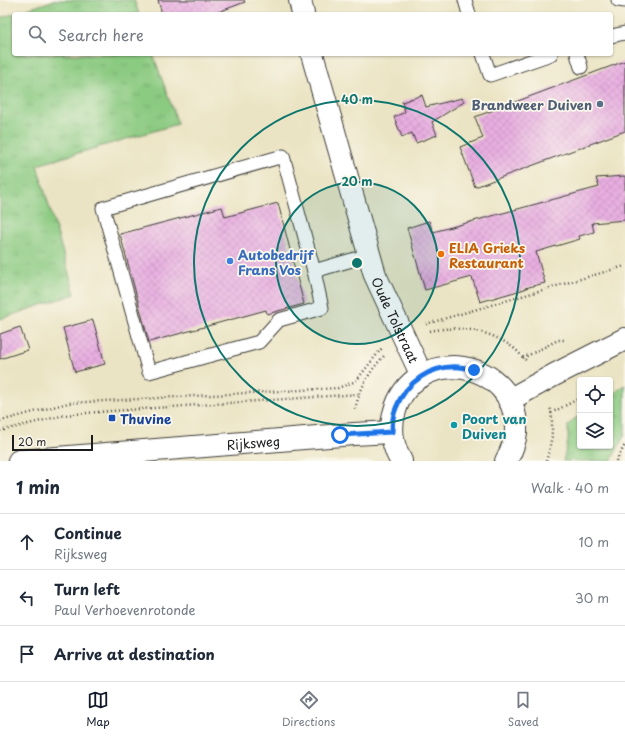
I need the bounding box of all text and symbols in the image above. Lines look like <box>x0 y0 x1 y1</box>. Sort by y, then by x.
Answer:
search box <box>12 12 613 56</box>
icon: search <box>26 23 48 45</box>
text: Search here <box>58 23 144 46</box>
text: 40 m <box>341 90 373 108</box>
place label: Brandweer Duiven <box>471 95 592 114</box>
marker: Brandweer Duiven <box>595 99 605 109</box>
text: 20 m <box>341 172 373 190</box>
place label: ELIA Grieks Restaurant <box>449 238 525 272</box>
place label: Autobedrijf Frans Vos <box>238 245 315 279</box>
marker: ELIA Grieks Restaurant <box>436 249 446 259</box>
marker: Autobedrijf Frans Vos <box>225 256 235 266</box>
centre of rings <box>350 256 364 270</box>
street label: Oude Tolstraat <box>368 273 424 366</box>
route end <box>465 361 483 379</box>
map controls <box>577 377 613 449</box>
button: locate <box>577 377 613 413</box>
place label: Thuvine <box>120 409 172 428</box>
place label: Poort van Duiven <box>462 409 526 443</box>
marker: Thuvine <box>107 413 117 423</box>
button: layers <box>577 413 613 449</box>
marker: Poort van Duiven <box>449 420 459 430</box>
route start <box>331 426 349 444</box>
street label: Rijksweg <box>226 430 281 454</box>
scale bar <box>12 433 93 452</box>
text: 20 m <box>18 433 46 450</box>
text: 1 min <box>16 474 60 500</box>
text: Walk · 40 m <box>531 478 609 497</box>
text: Continue <box>54 521 122 544</box>
icon: ahead <box>16 531 38 553</box>
text: 10 m <box>579 532 609 551</box>
text: Rijksweg <box>54 544 108 563</box>
text: Turn left <box>54 577 120 600</box>
icon: left <box>16 587 38 609</box>
text: 30 m <box>575 588 609 607</box>
text: Paul Verhoevenrotonde <box>54 600 196 619</box>
text: Arrive at destination <box>54 642 215 665</box>
icon: arrive <box>16 643 38 665</box>
tab: Map <box>86 689 110 730</box>
tab: Directions <box>282 689 335 730</box>
tab: Saved <box>508 689 539 730</box>

